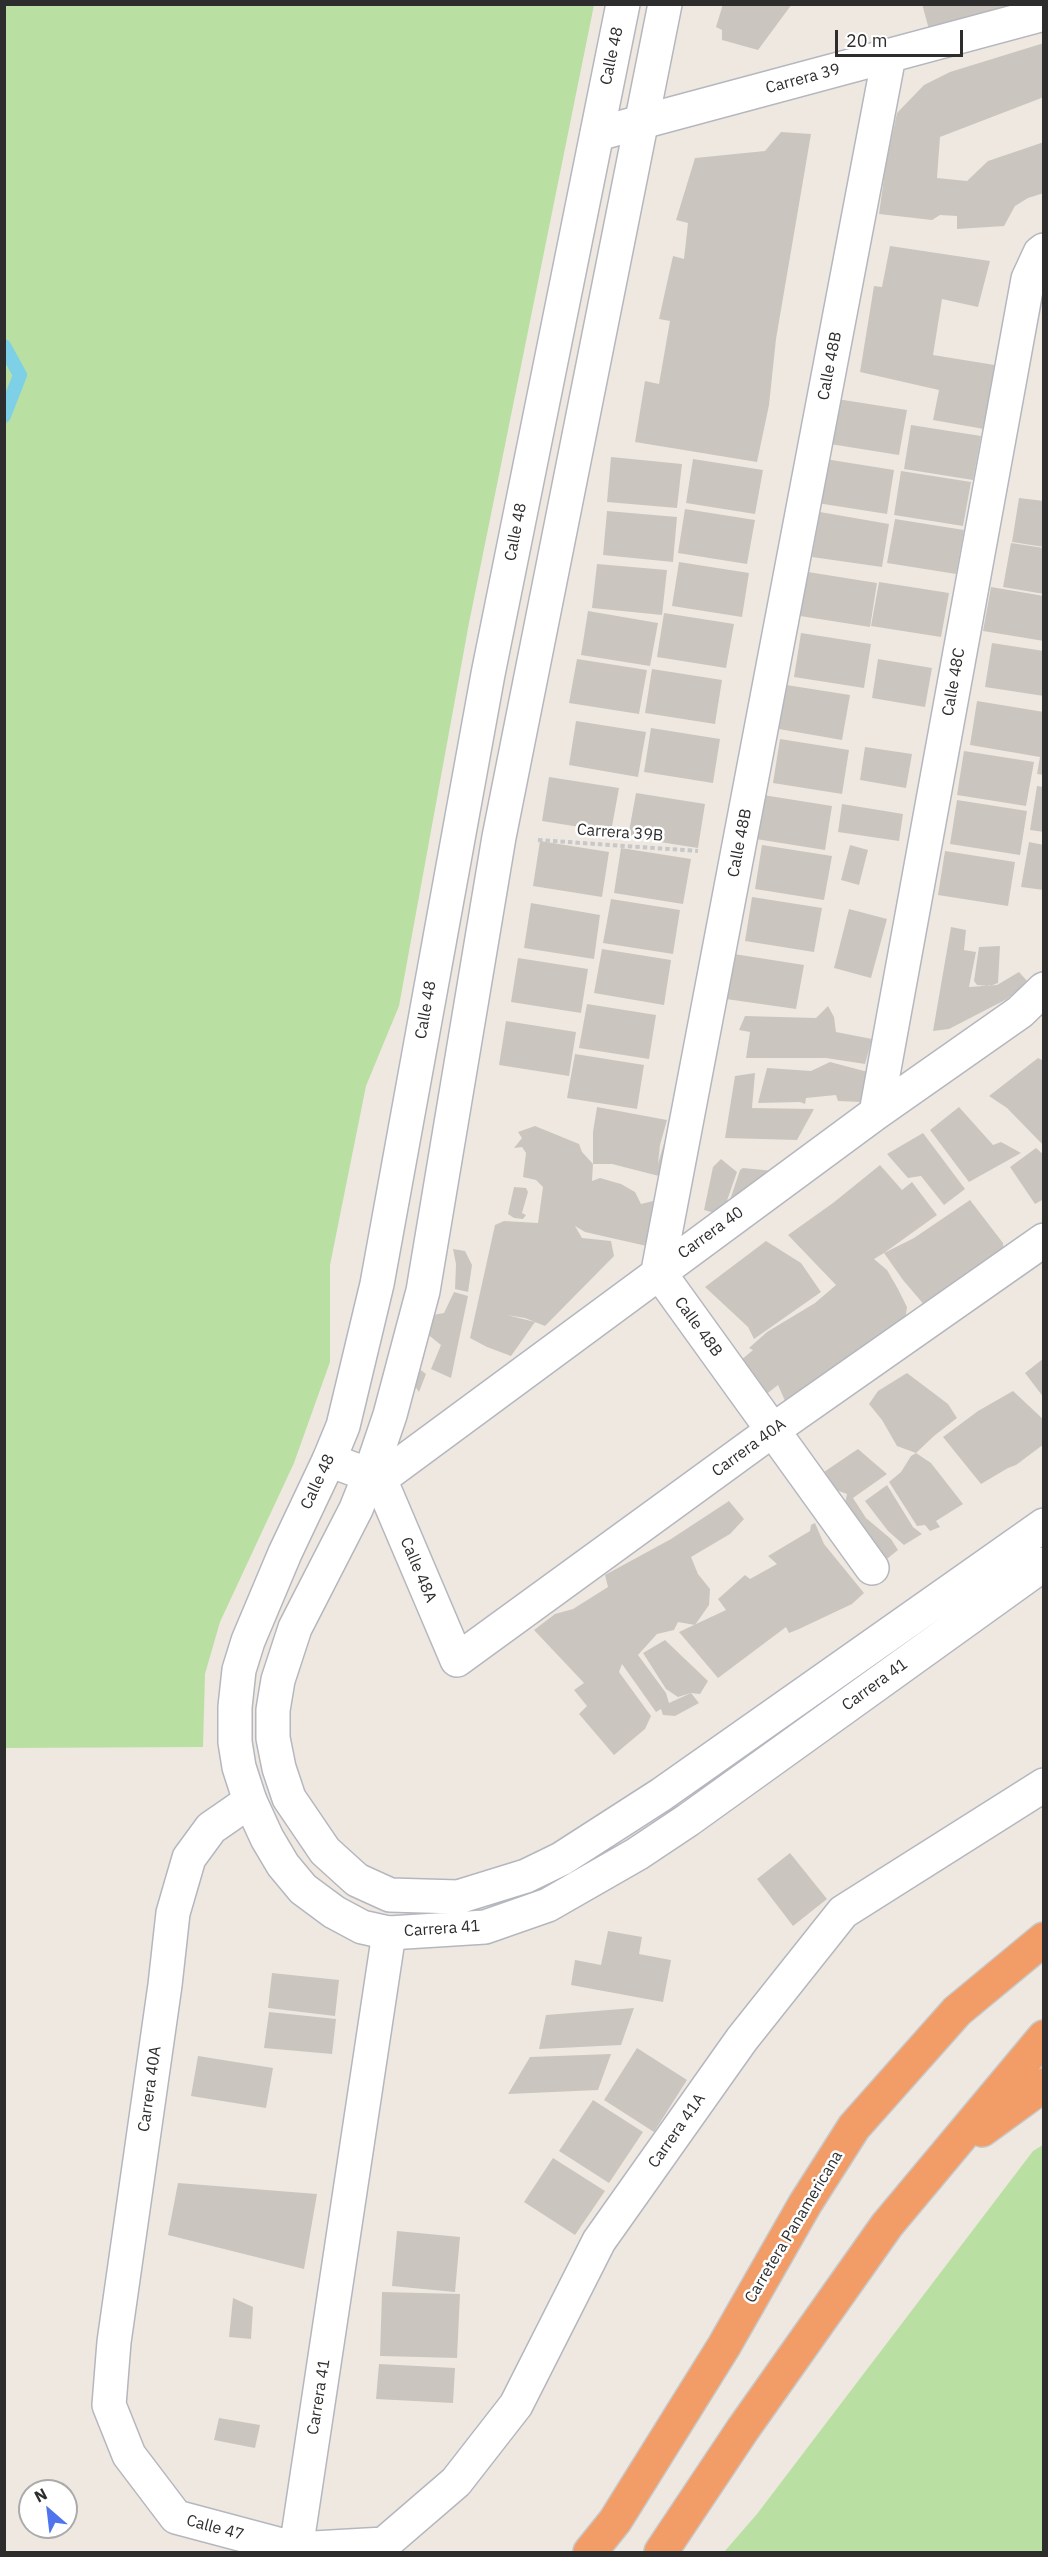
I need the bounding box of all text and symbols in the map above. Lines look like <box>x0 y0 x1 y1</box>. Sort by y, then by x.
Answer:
scale bar <box>838 18 966 56</box>
street label: Calle 48 <box>596 25 628 87</box>
text: 20 m <box>846 29 888 52</box>
street label: Carrera 39 <box>764 60 842 98</box>
street label: Calle 48B <box>814 330 846 402</box>
street label: Calle 48 <box>501 501 531 563</box>
street label: Calle 48C <box>939 646 969 718</box>
street label: Calle 48B <box>724 807 756 879</box>
street label: Carrera 39B <box>576 820 664 846</box>
street label: Calle 48 <box>411 979 441 1041</box>
street label: Carrera 40 <box>675 1203 747 1263</box>
street label: Calle 48B <box>670 1293 726 1361</box>
street label: Carrera 40A <box>708 1415 790 1481</box>
street label: Calle 48 <box>297 1451 339 1513</box>
street label: Calle 48A <box>396 1534 440 1606</box>
street label: Carrera 41 <box>839 1655 911 1715</box>
street label: Carrera 41 <box>403 1917 481 1941</box>
street label: Carrera 40A <box>134 2045 166 2133</box>
street label: Carrera 41A <box>644 2090 710 2172</box>
street label: Carretera Panamericana <box>741 2148 847 2306</box>
street label: Carrera 41 <box>304 2358 334 2436</box>
north arrow <box>18 2479 78 2539</box>
text: N <box>31 2483 50 2506</box>
street label: Calle 47 <box>184 2511 246 2545</box>

